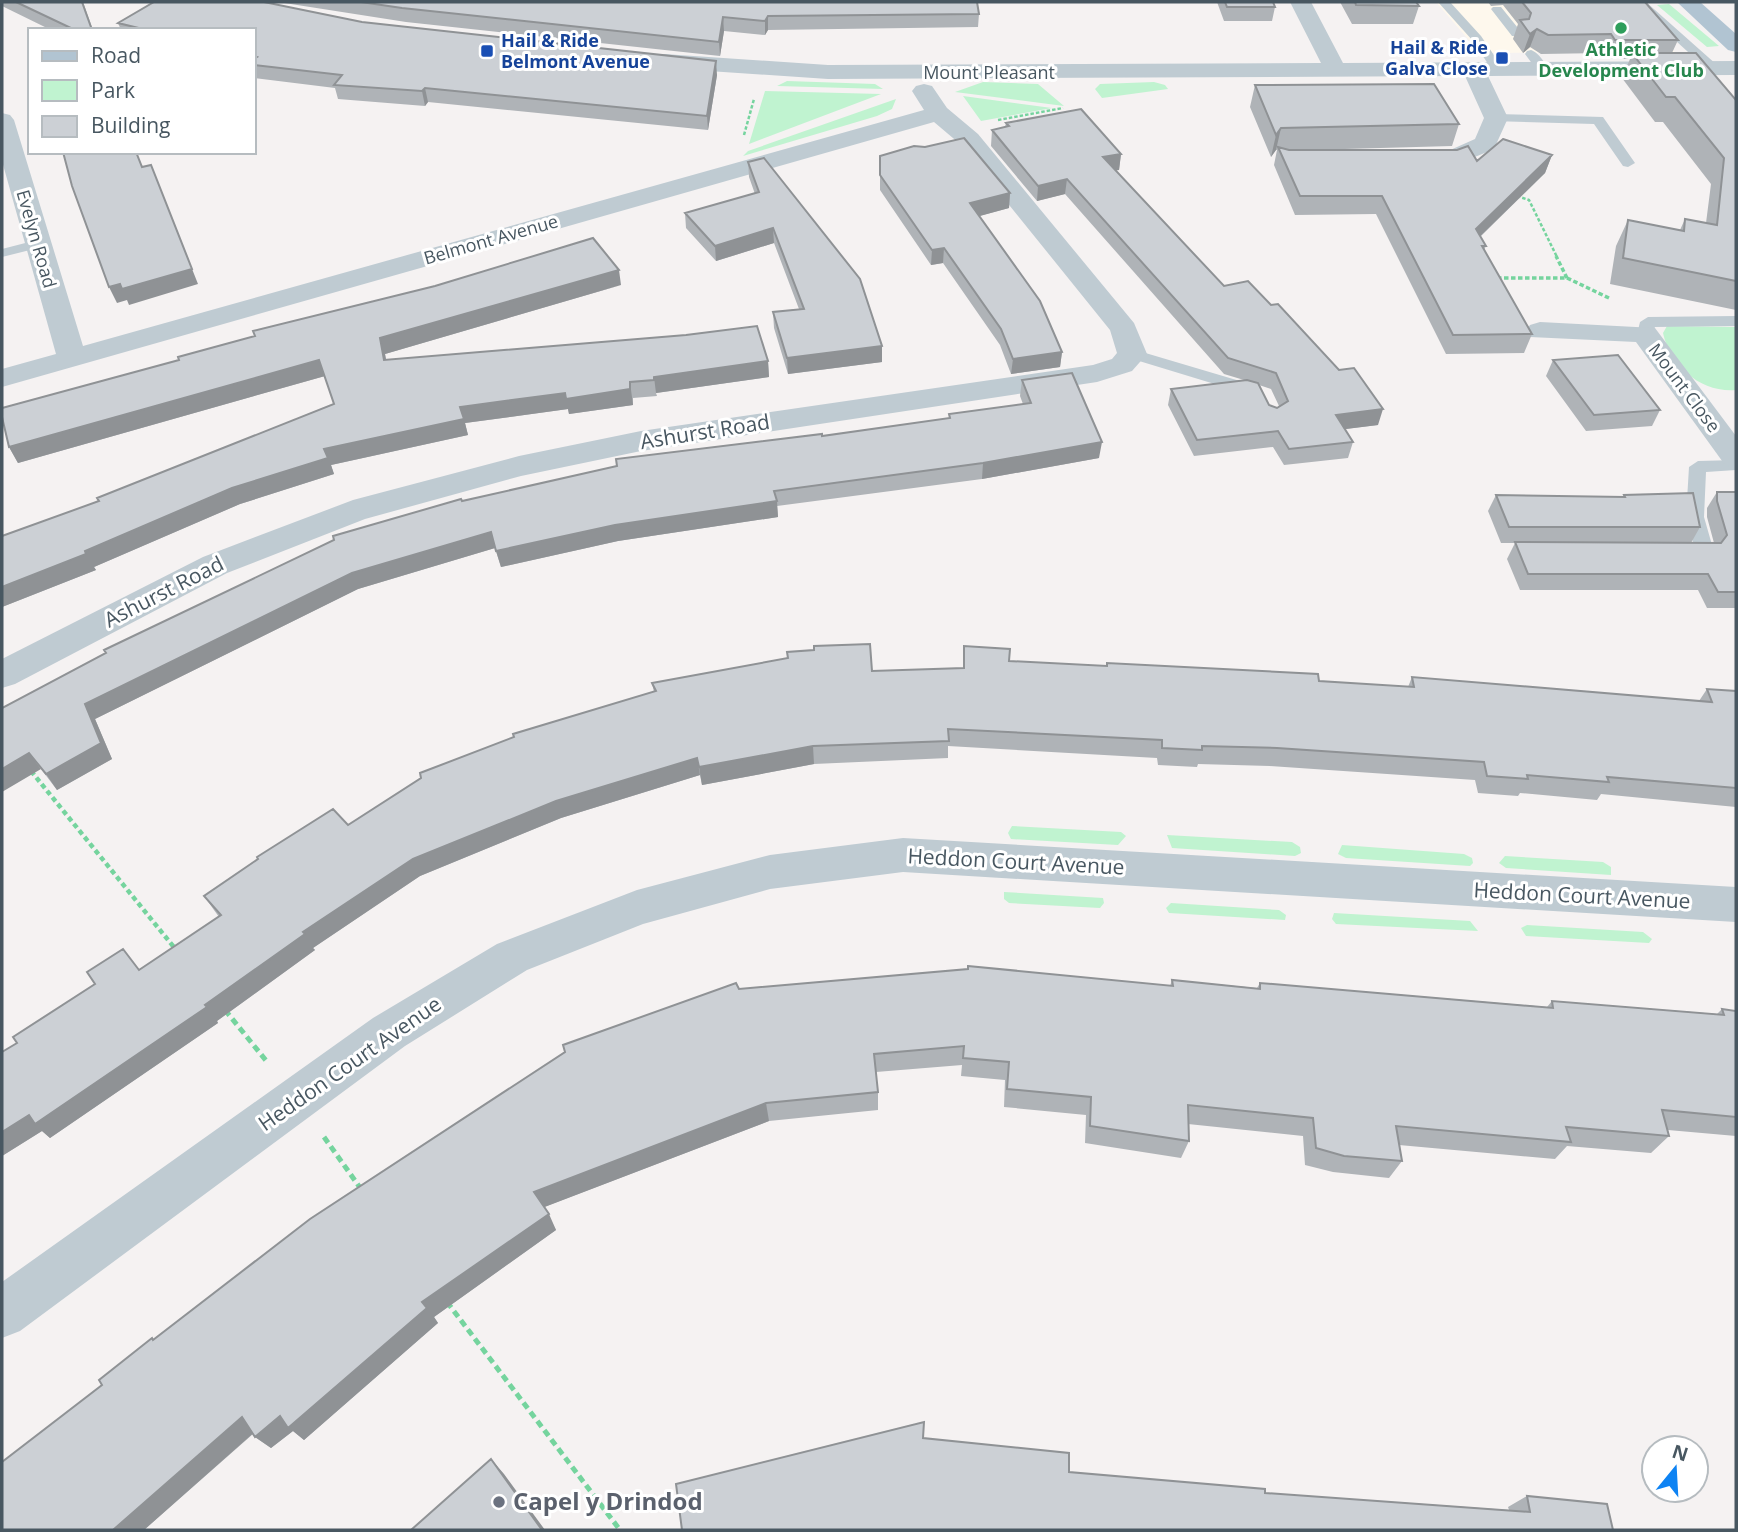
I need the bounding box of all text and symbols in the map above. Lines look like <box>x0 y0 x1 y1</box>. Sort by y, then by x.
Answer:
marker: Athletic Development Club <box>1613 20 1629 36</box>
legend <box>28 28 256 154</box>
place label: Hail & Ride Belmont Avenue <box>501 28 650 73</box>
place label: Hail & Ride Galva Close <box>1385 35 1488 80</box>
place label: Athletic Development Club <box>1538 37 1704 82</box>
text: Road <box>91 41 141 69</box>
marker: Hail & Ride Belmont Avenue <box>479 43 495 59</box>
marker: Hail & Ride Galva Close <box>1494 50 1510 66</box>
street label: Mount Pleasant <box>923 60 1055 84</box>
text: Park <box>91 76 135 104</box>
text: Building <box>91 111 170 139</box>
street label: Evelyn Road <box>11 187 62 291</box>
street label: Belmont Avenue <box>421 208 561 270</box>
street label: Mount Close <box>1643 338 1726 437</box>
street label: Ashurst Road <box>638 407 772 455</box>
street label: Ashurst Road <box>99 549 228 633</box>
street label: Heddon Court Avenue <box>907 841 1125 881</box>
street label: Heddon Court Avenue <box>1473 875 1691 915</box>
street label: Heddon Court Avenue <box>252 989 446 1137</box>
north arrow <box>1640 1434 1710 1504</box>
text: N <box>1669 1438 1692 1468</box>
place label: Capel y Drindod <box>513 1484 703 1517</box>
marker: Capel y Drindod <box>491 1494 507 1510</box>

